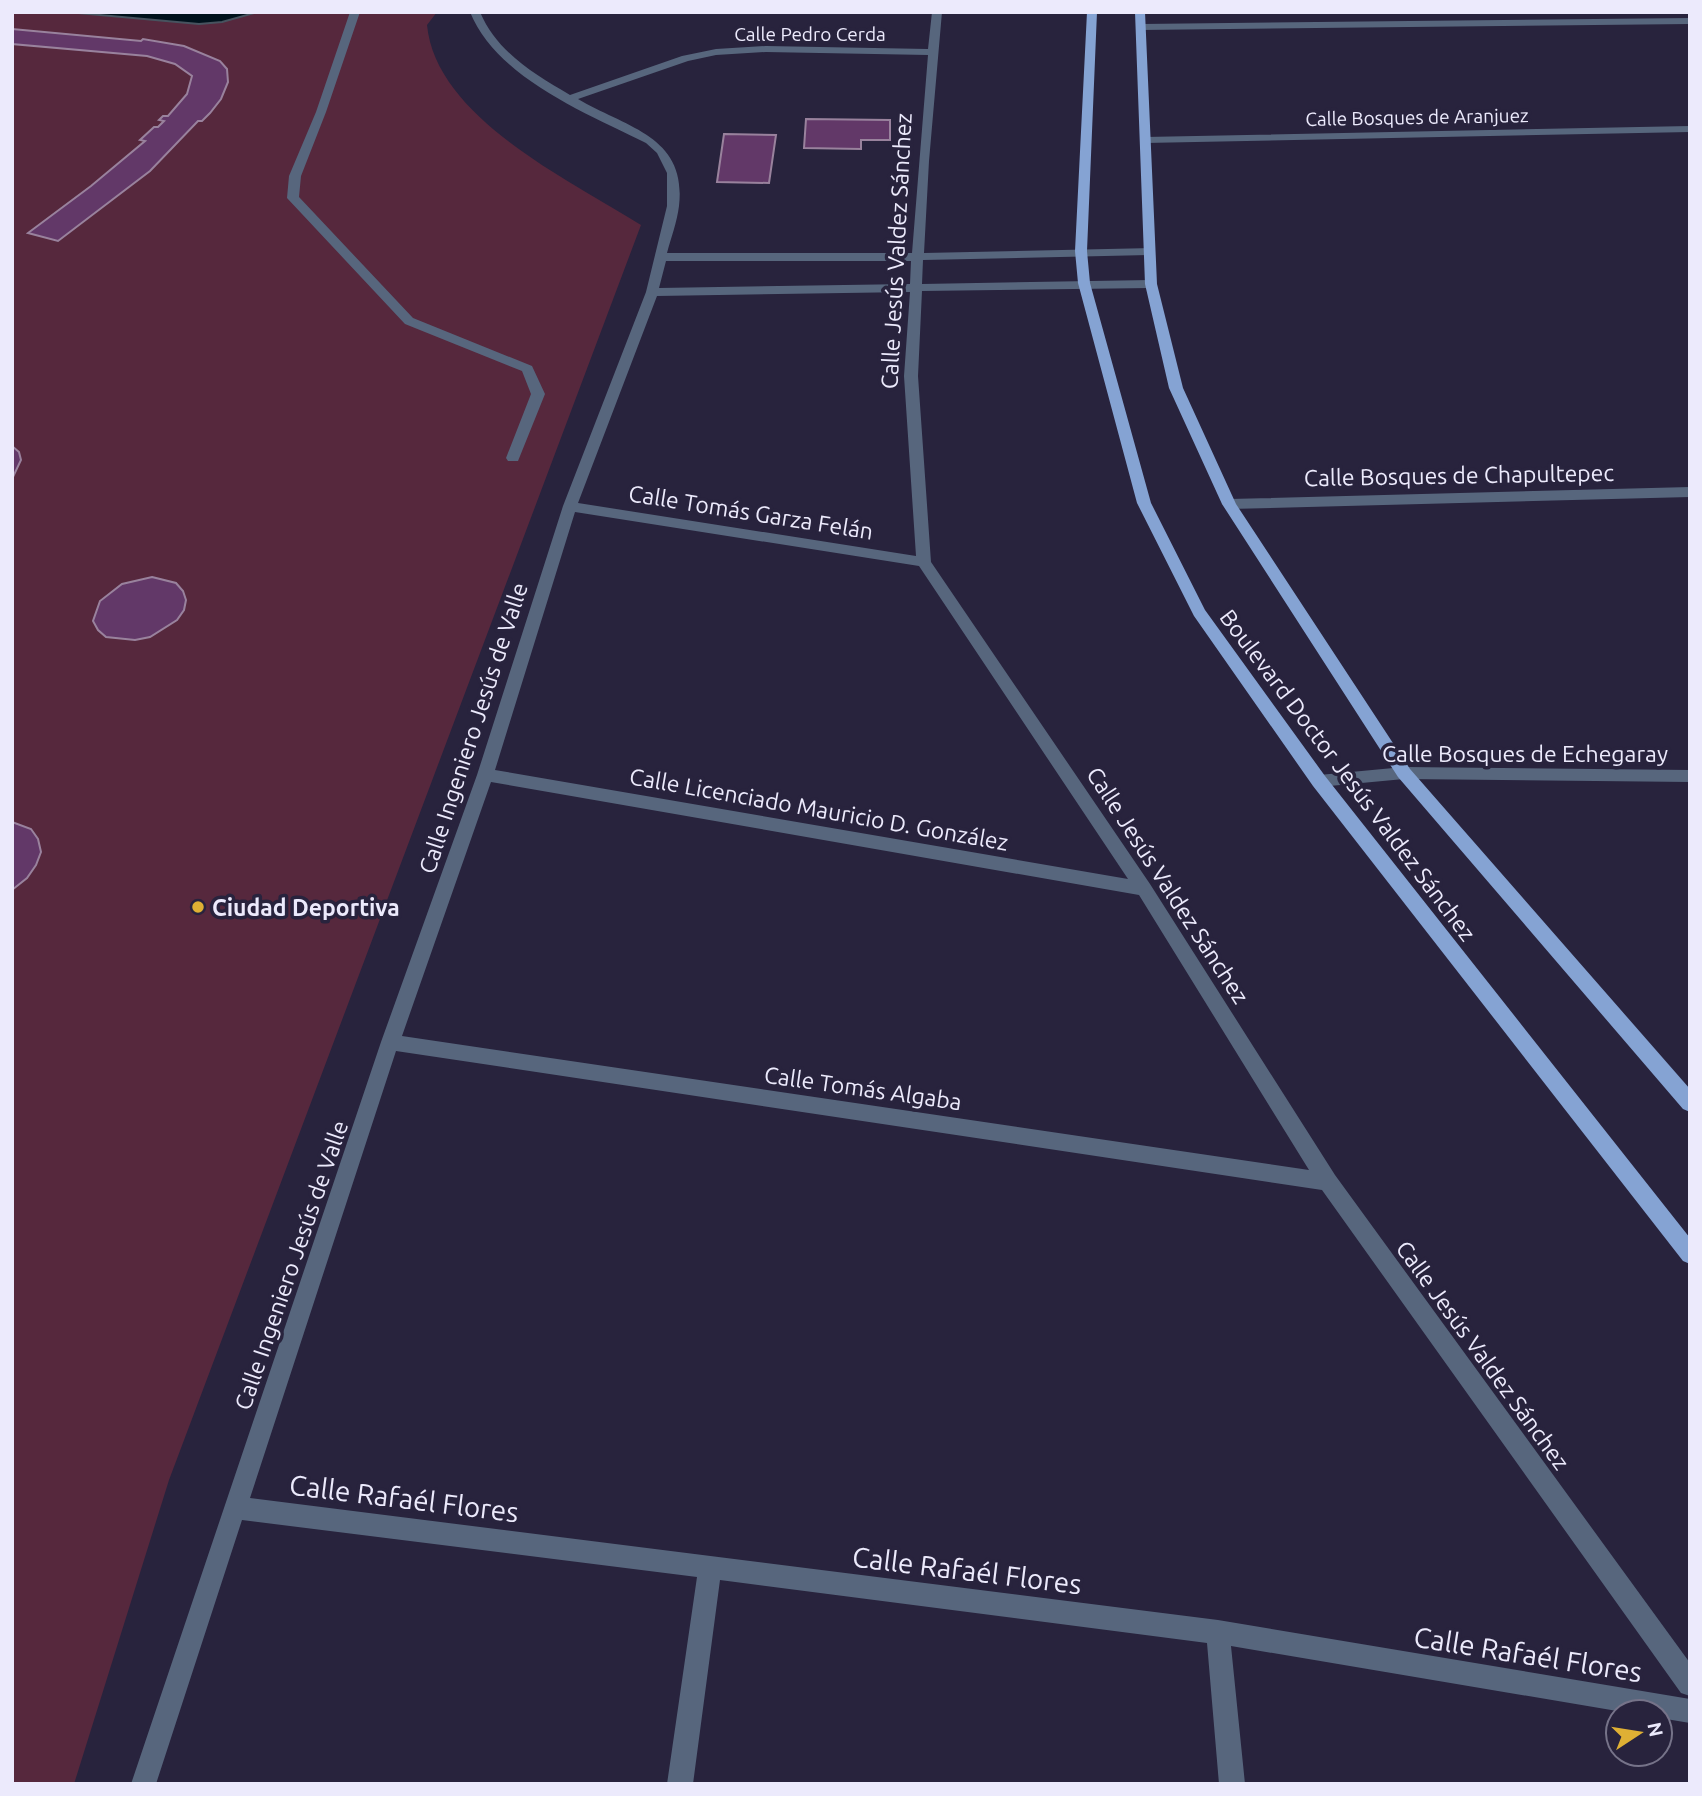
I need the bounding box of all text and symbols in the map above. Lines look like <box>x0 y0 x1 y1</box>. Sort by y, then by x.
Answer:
street label: Calle Pedro Cerda <box>734 23 886 45</box>
street label: Calle Bosques de Aranjuez <box>1305 104 1529 130</box>
street label: Calle Jesús Valdez Sánchez <box>876 112 916 390</box>
street label: Calle Bosques de Chapultepec <box>1304 460 1615 490</box>
street label: Calle Tomás Garza Felán <box>627 480 875 544</box>
street label: Calle Ingeniero Jesús de Valle <box>414 579 532 877</box>
street label: Boulevard Doctor Jesús Valdez Sánchez <box>1215 605 1481 945</box>
street label: Calle Bosques de Echegaray <box>1382 741 1668 766</box>
street label: Calle Jesús Valdez Sánchez <box>1082 762 1254 1008</box>
street label: Calle Licenciado Mauricio D. González <box>628 763 1010 855</box>
place label: Ciudad Deportiva <box>212 895 400 920</box>
marker: Ciudad Deportiva <box>190 899 206 915</box>
street label: Calle Tomás Algaba <box>763 1062 963 1114</box>
street label: Calle Ingeniero Jesús de Valle <box>230 1117 352 1413</box>
street label: Calle Jesús Valdez Sánchez <box>1392 1236 1574 1474</box>
street label: Calle Rafaél Flores <box>288 1469 520 1527</box>
street label: Calle Rafaél Flores <box>851 1541 1083 1599</box>
street label: Calle Rafaél Flores <box>1412 1621 1644 1687</box>
north arrow <box>1604 1698 1674 1768</box>
text: N <box>1643 1720 1668 1739</box>

